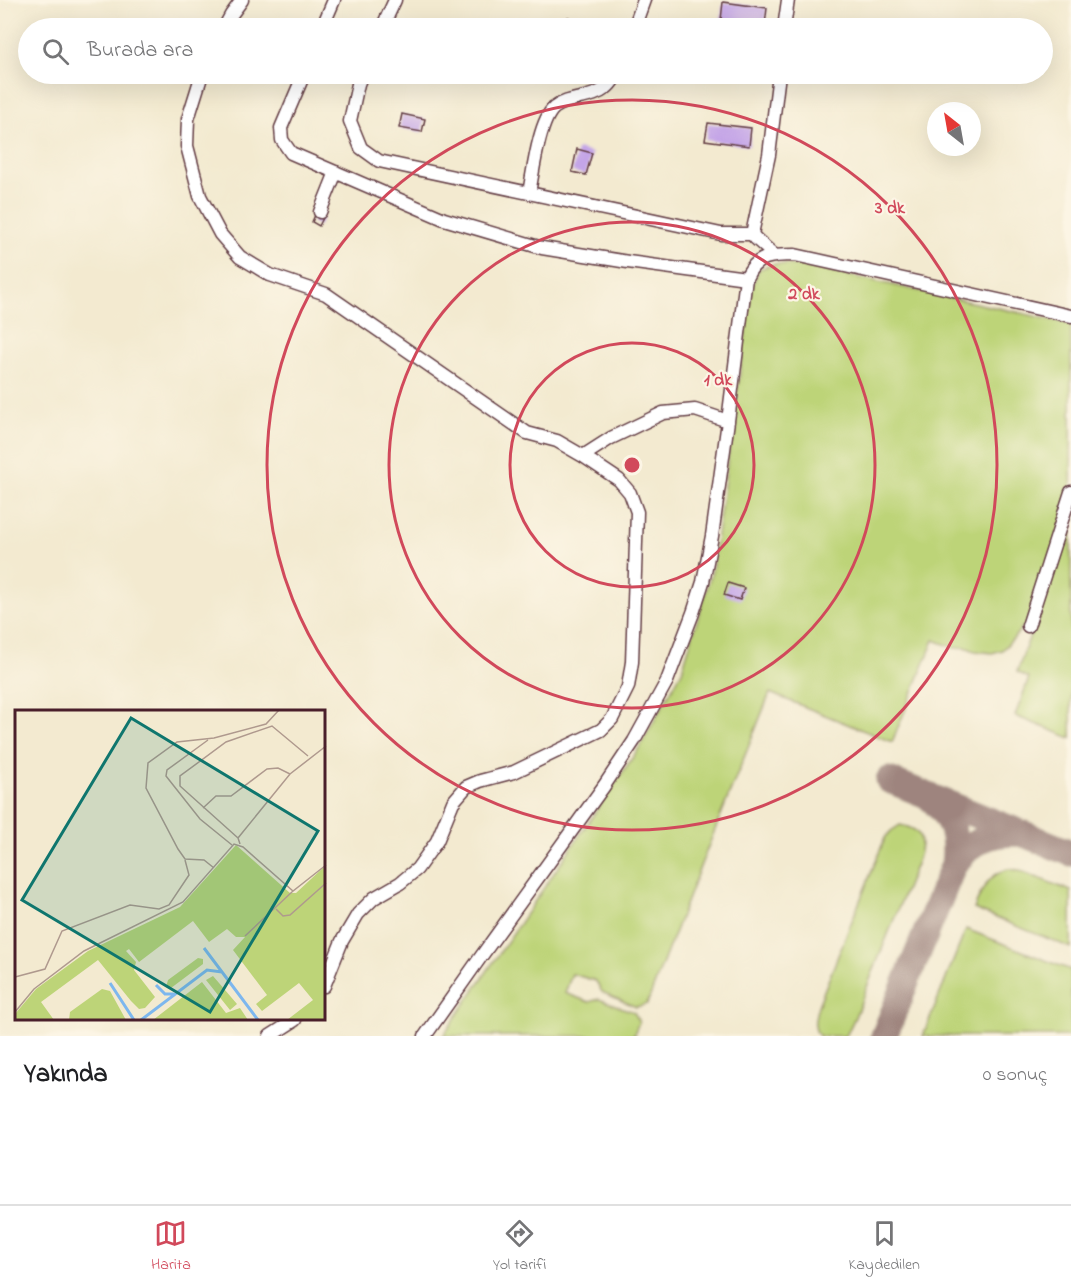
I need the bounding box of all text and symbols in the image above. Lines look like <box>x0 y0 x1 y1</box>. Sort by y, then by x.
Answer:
search box <box>18 18 1053 84</box>
icon: search <box>39 35 72 68</box>
text: Burada ara <box>87 35 193 67</box>
north arrow <box>927 102 981 156</box>
text: 3 dk <box>874 196 906 222</box>
text: 2 dk <box>787 282 821 308</box>
text: 1 dk <box>704 368 733 394</box>
centre of rings <box>622 455 642 475</box>
inset map <box>15 710 326 1021</box>
text: Yakında <box>24 1056 108 1094</box>
text: 0 sonuç <box>983 1061 1047 1090</box>
tab: Harita <box>151 1217 191 1277</box>
tab: Yol tarifi <box>493 1217 546 1277</box>
tab: Kaydedilen <box>848 1217 920 1277</box>

